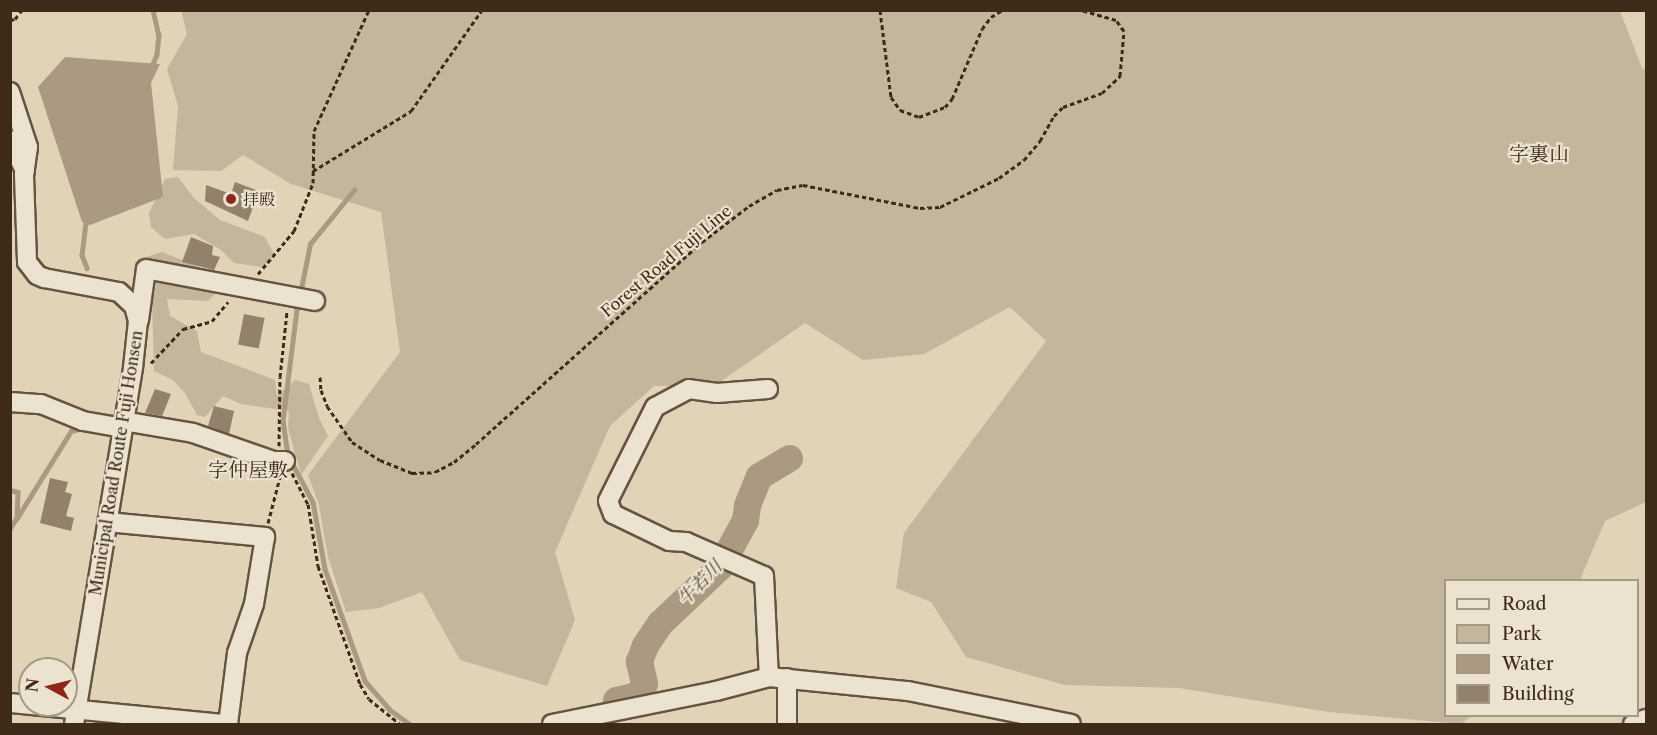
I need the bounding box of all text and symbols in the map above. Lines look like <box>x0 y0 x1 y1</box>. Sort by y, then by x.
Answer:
district label: 字裏山 <box>1509 142 1569 166</box>
place label: 拝殿 <box>243 189 275 209</box>
marker: 拝殿 <box>224 192 238 206</box>
street label: Forest Road Fuji Line <box>597 201 735 321</box>
street label: Municipal Road Route Fuji Honsen <box>86 329 146 597</box>
district label: 字仲屋敷 <box>208 458 288 482</box>
water label: 牛若川 <box>673 556 727 610</box>
legend <box>1444 579 1639 717</box>
text: Road <box>1502 593 1547 615</box>
text: Park <box>1502 623 1541 645</box>
text: Water <box>1502 653 1554 675</box>
north arrow <box>18 657 78 717</box>
text: N <box>21 677 43 693</box>
text: Building <box>1502 683 1574 705</box>

